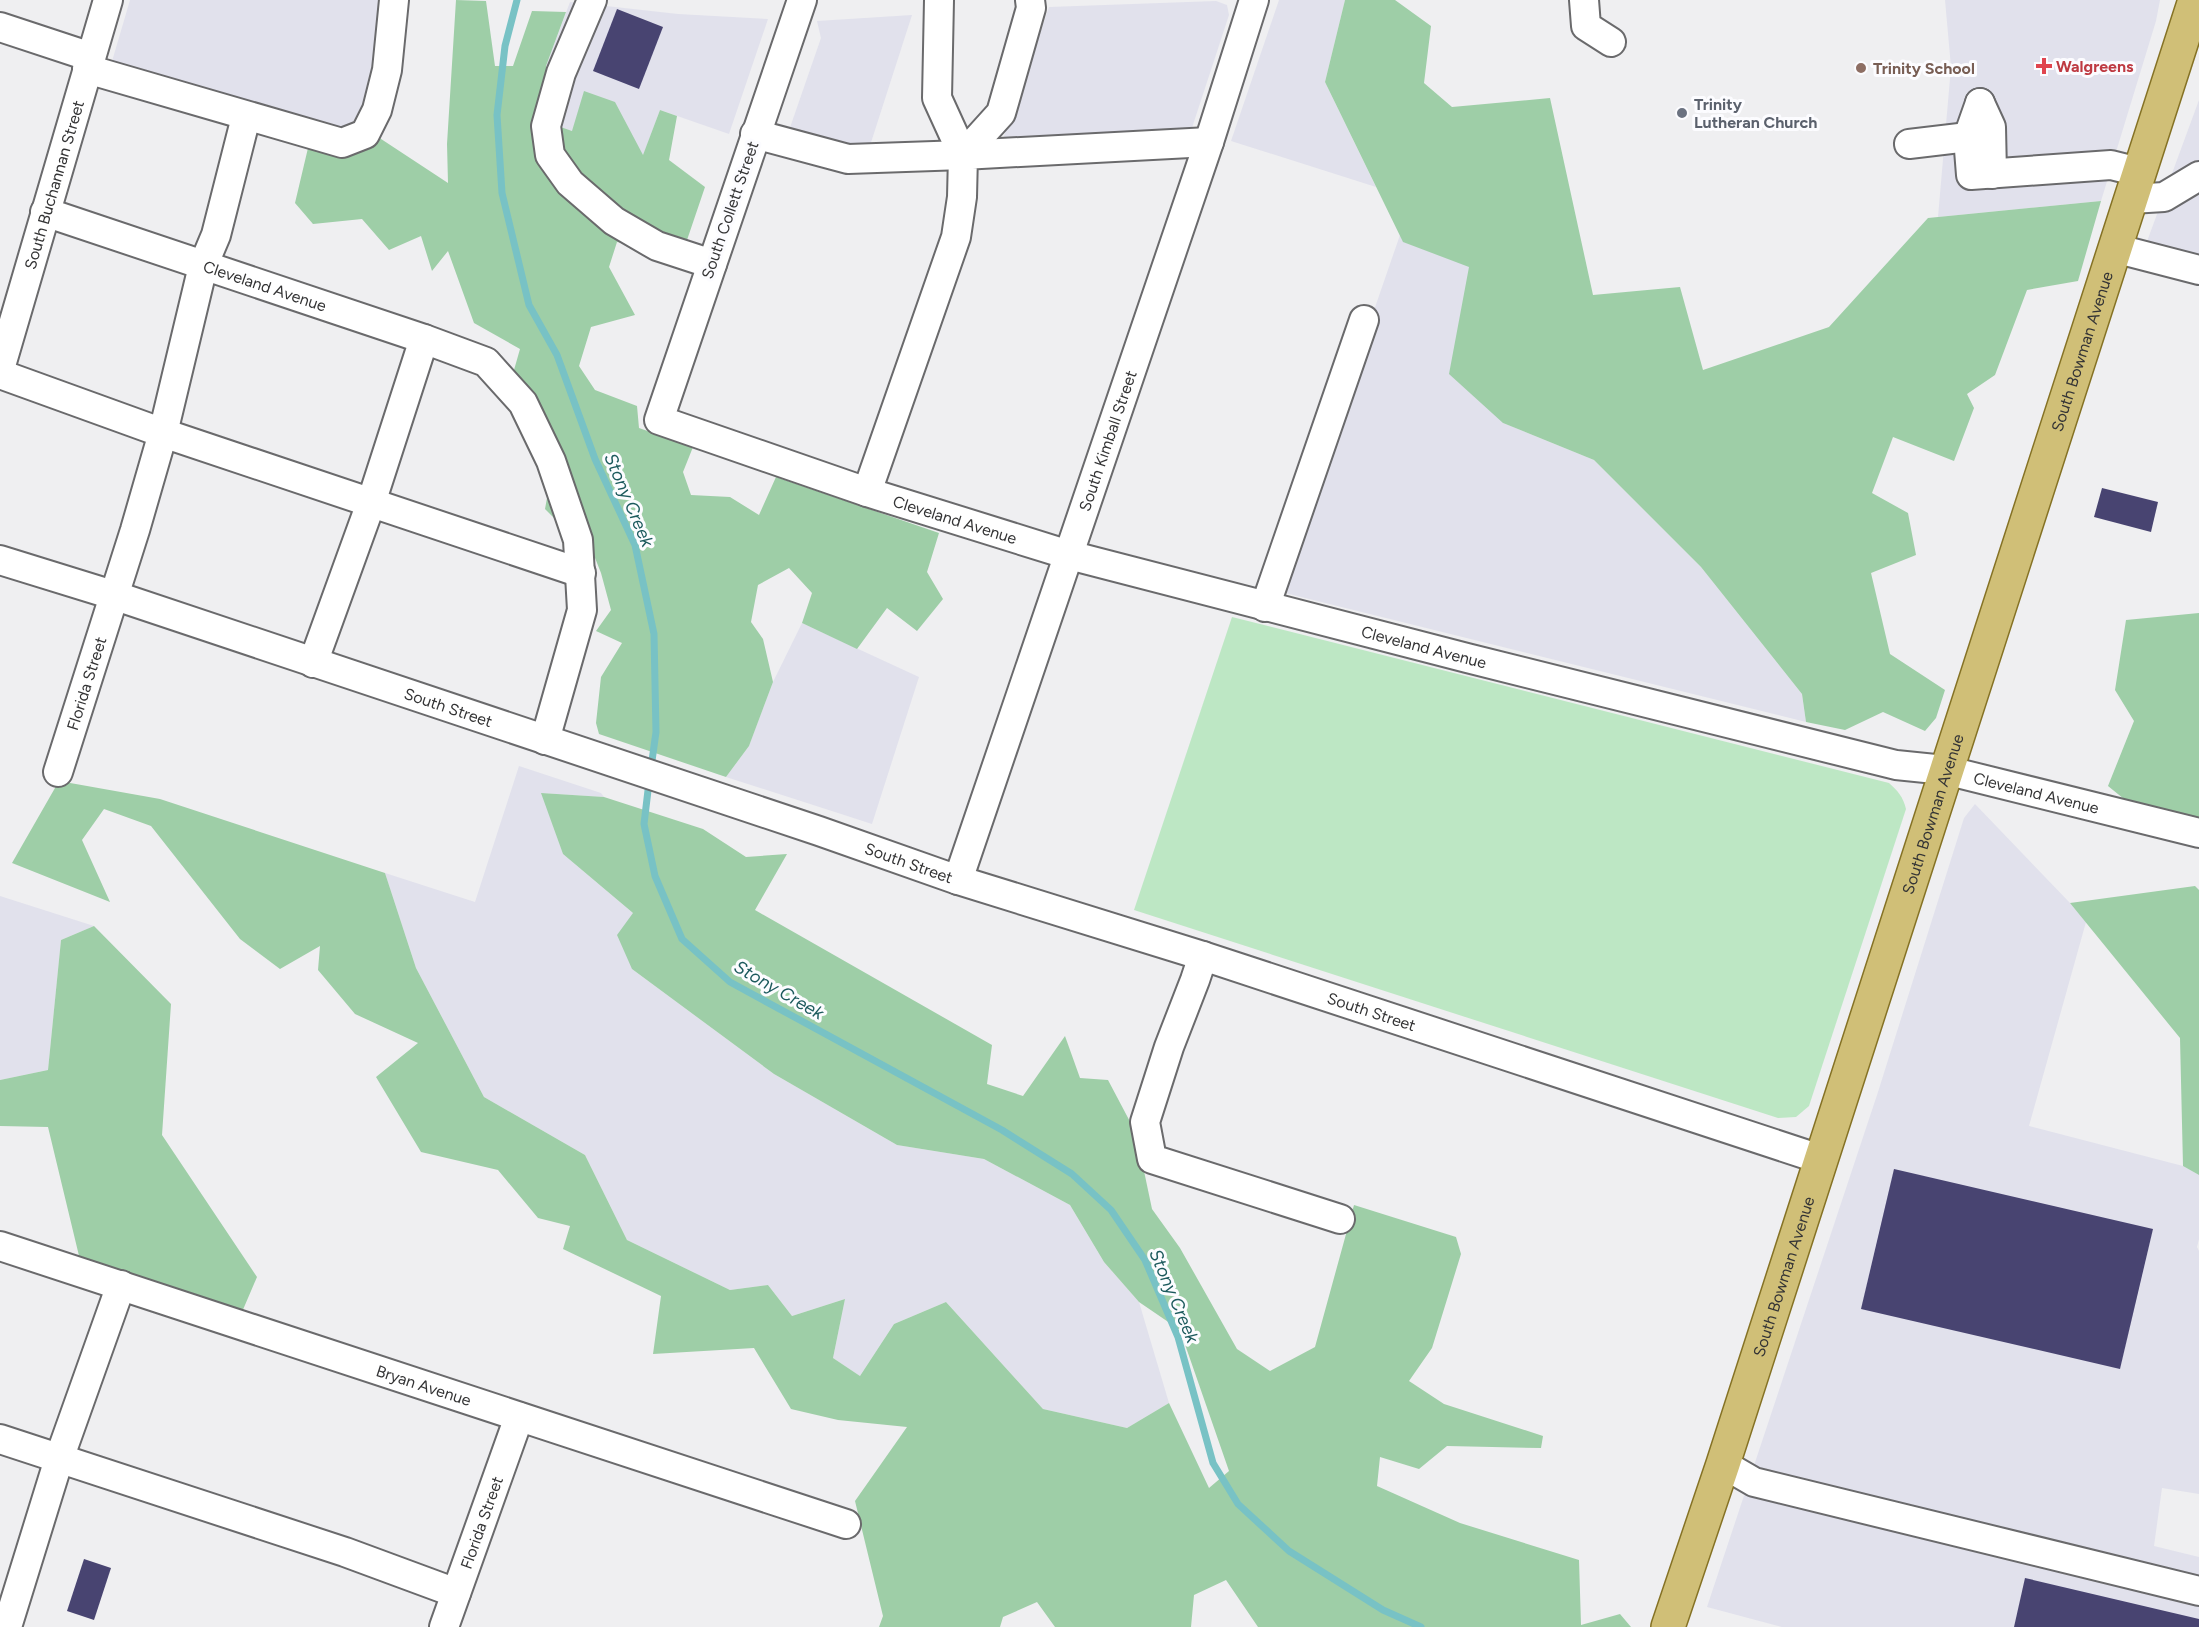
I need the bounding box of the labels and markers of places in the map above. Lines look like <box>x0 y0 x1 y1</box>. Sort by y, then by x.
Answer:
place label: Walgreens <box>2056 57 2134 76</box>
place label: Trinity School <box>1873 59 1975 78</box>
marker: Walgreens <box>2037 59 2051 73</box>
marker: Trinity School <box>1854 61 1868 75</box>
place label: Trinity Lutheran Church <box>1694 95 1817 132</box>
marker: Trinity Lutheran Church <box>1675 106 1689 120</box>

